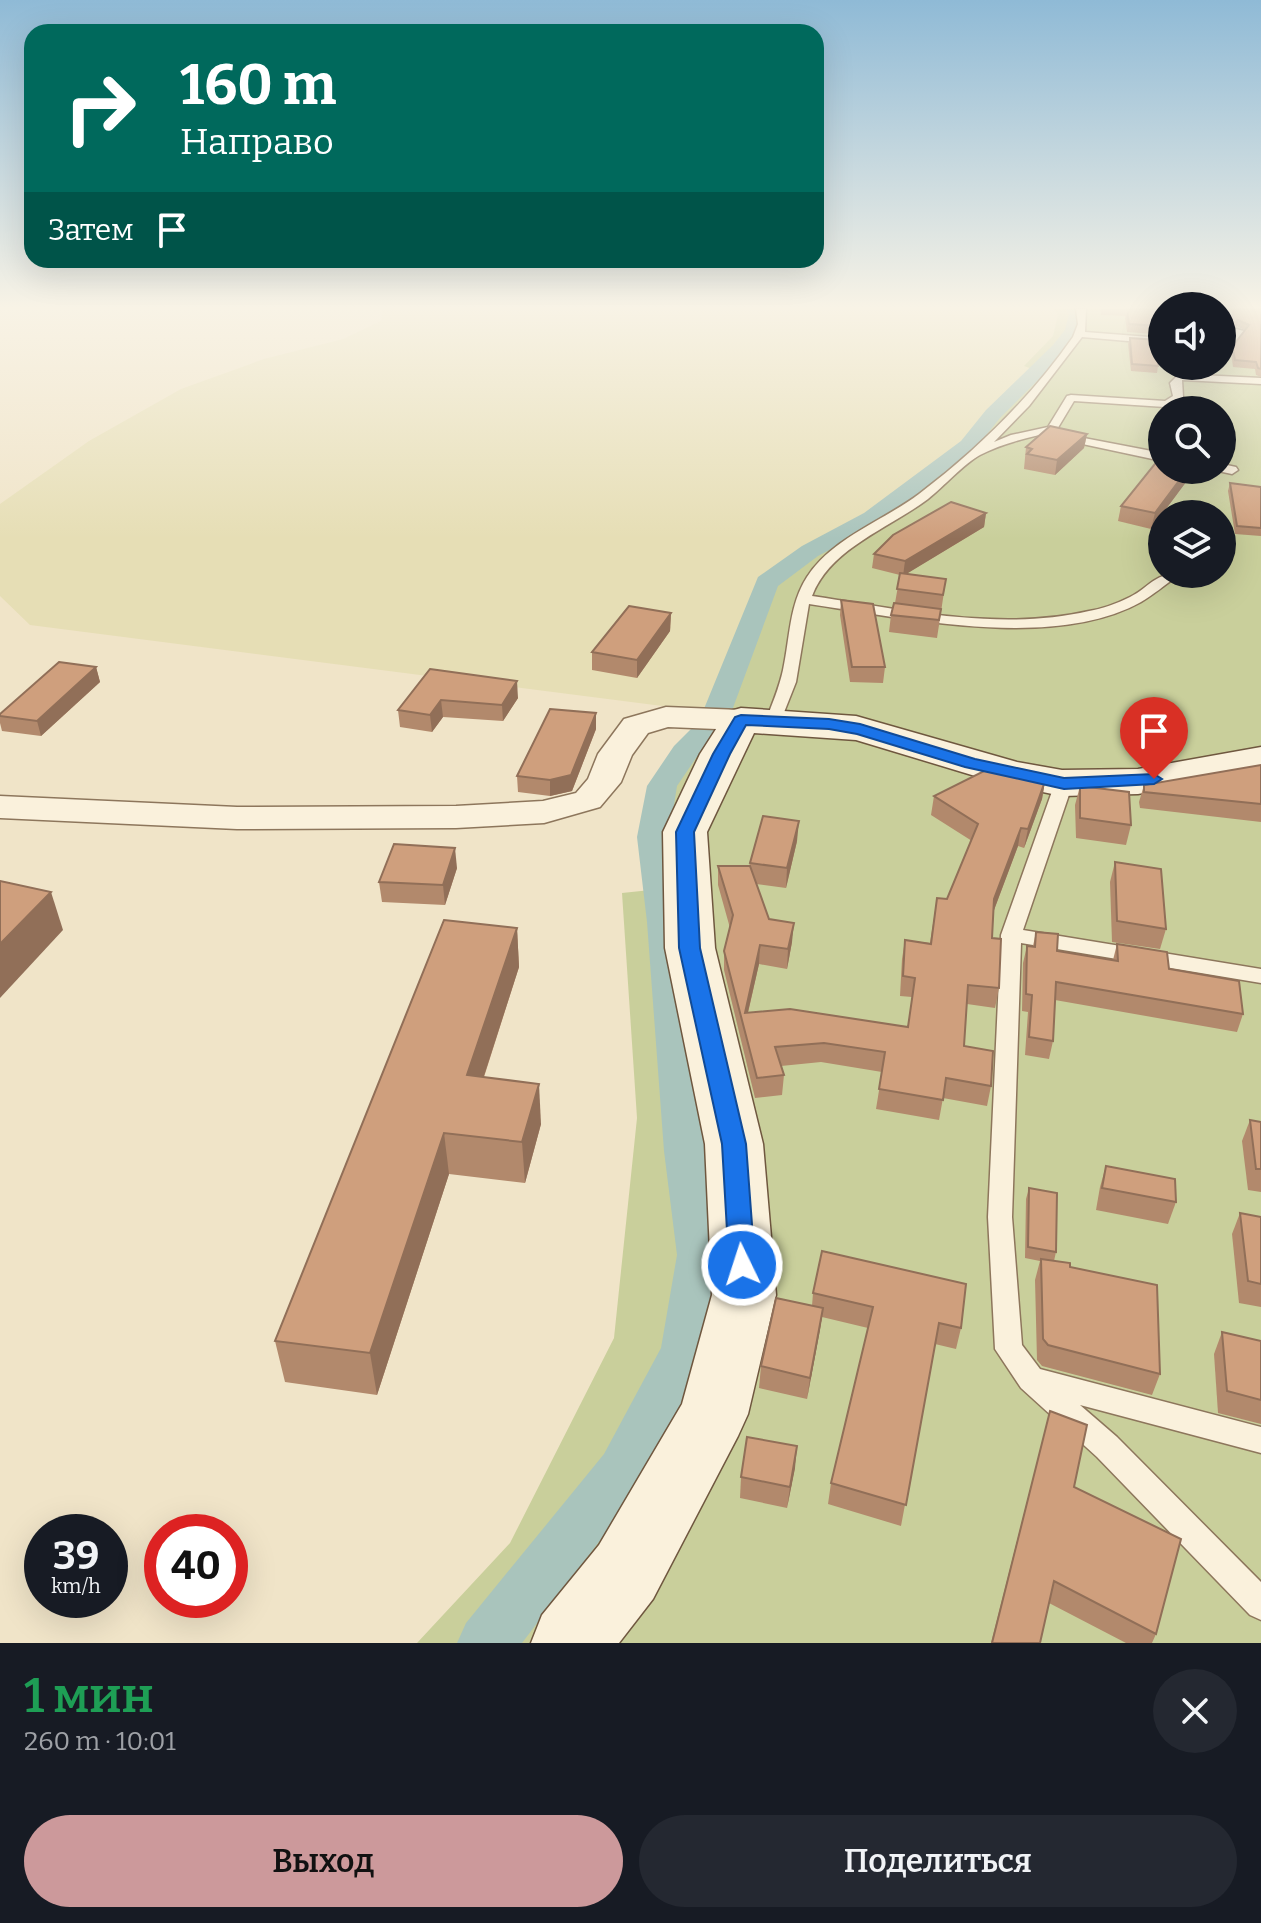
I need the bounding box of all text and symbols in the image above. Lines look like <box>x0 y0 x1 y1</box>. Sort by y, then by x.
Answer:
text: 160 m <box>180 52 336 119</box>
icon: right <box>48 56 152 160</box>
text: Направо <box>180 120 334 164</box>
icon: arrive <box>150 208 194 252</box>
text: Затем <box>48 212 134 248</box>
map controls <box>1148 292 1236 588</box>
button: sound <box>1148 292 1236 380</box>
button: search <box>1148 396 1236 484</box>
button: layers <box>1148 500 1236 588</box>
pin <box>1120 697 1188 779</box>
icon: arrive <box>1132 709 1176 753</box>
position arrow <box>700 1223 784 1307</box>
speed limit sign: 40 <box>144 1514 248 1618</box>
text: 39 <box>53 1532 99 1580</box>
text: km/h <box>51 1574 101 1598</box>
text: 1 мин <box>24 1667 154 1725</box>
button: close <box>1153 1669 1237 1753</box>
text: 260 m · 10:01 <box>24 1726 176 1757</box>
button: Выход <box>24 1815 623 1907</box>
button: Поделиться <box>639 1815 1237 1907</box>

